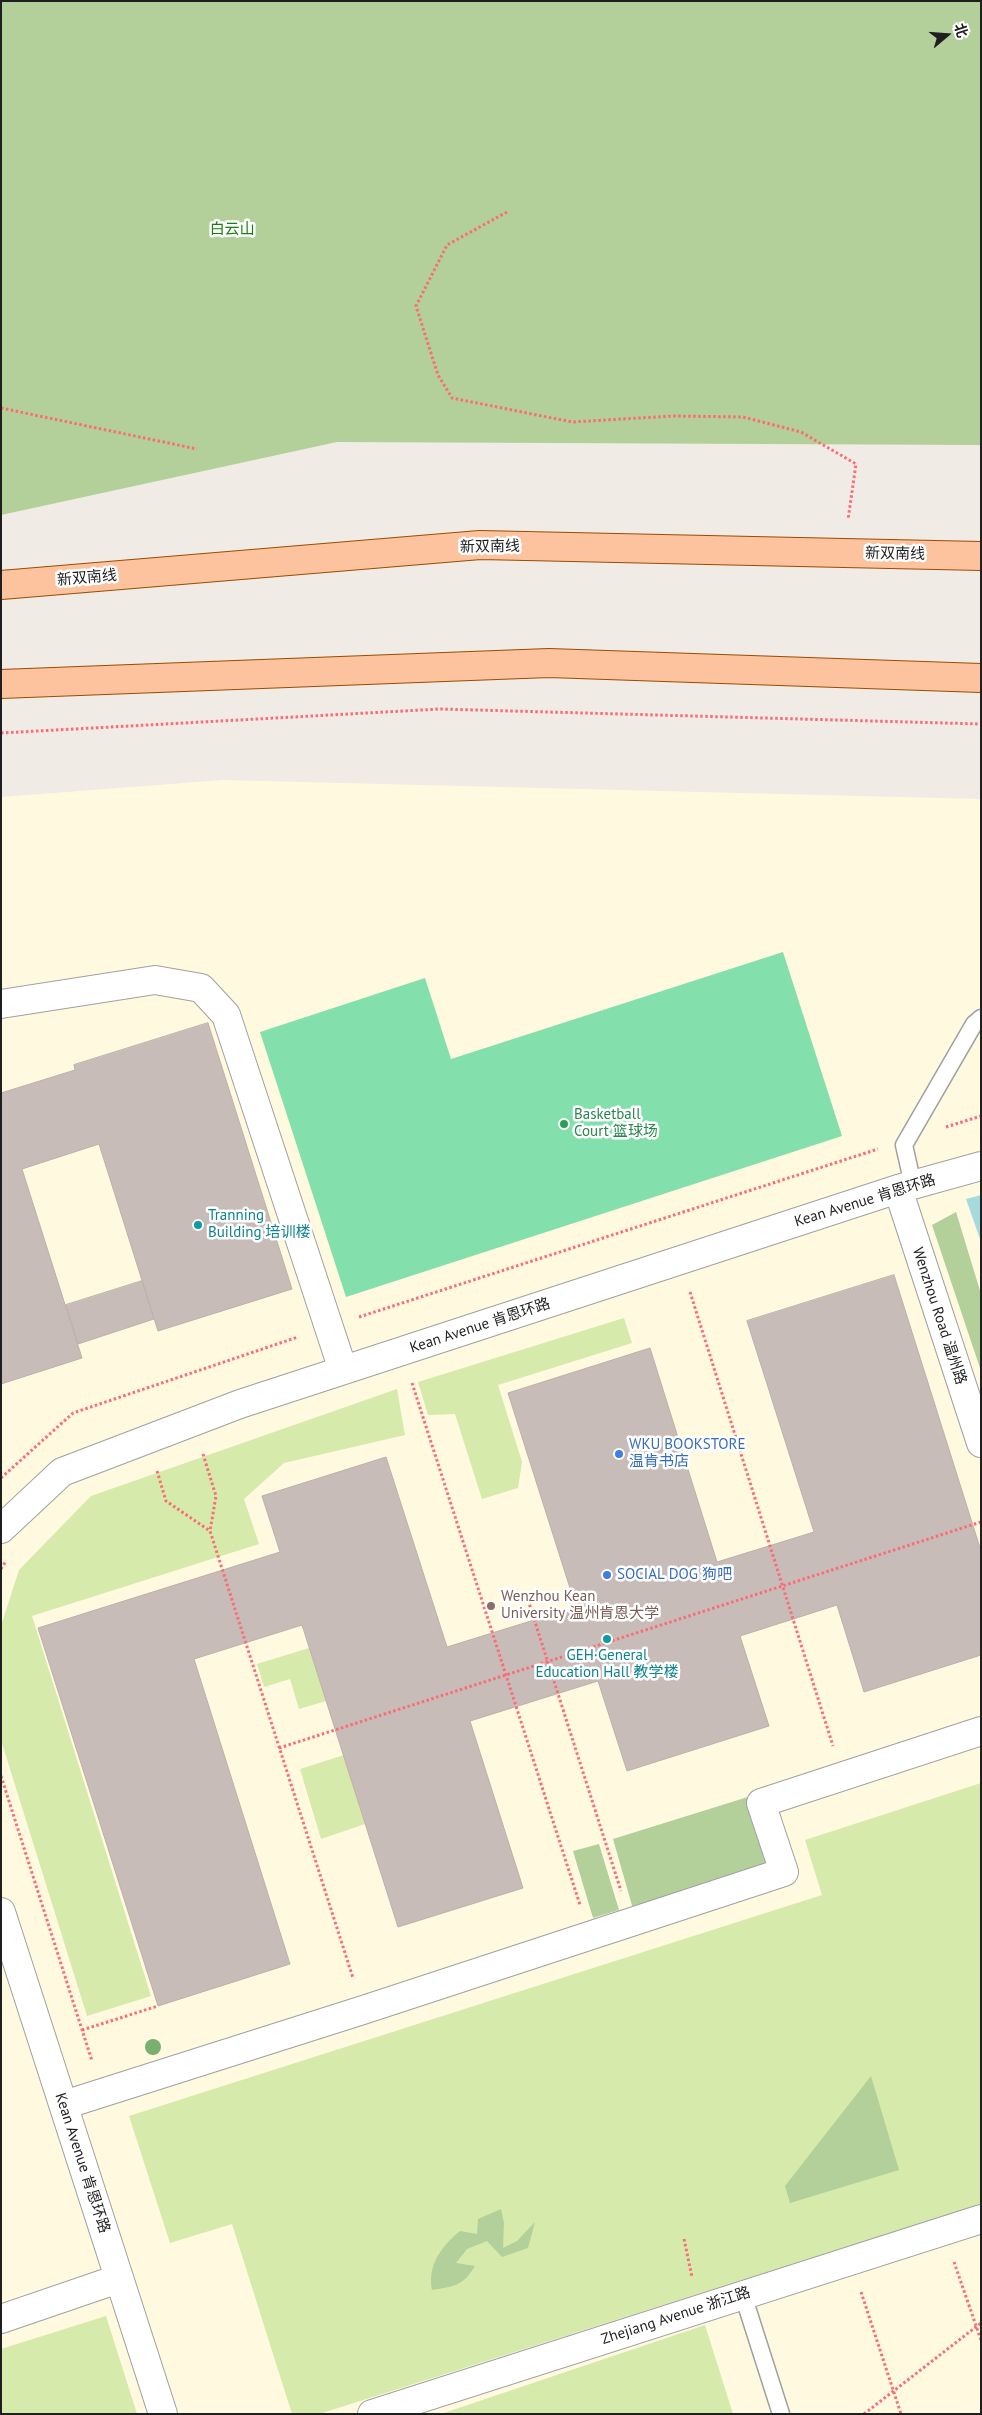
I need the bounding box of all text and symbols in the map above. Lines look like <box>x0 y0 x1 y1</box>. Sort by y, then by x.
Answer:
north arrow <box>922 10 972 60</box>
text: 北 <box>951 21 972 40</box>
park label: 白云山 <box>210 221 254 239</box>
street label: 新双南线 <box>460 537 520 557</box>
street label: 新双南线 <box>865 544 925 564</box>
street label: 新双南线 <box>56 566 118 590</box>
place label: Basketball Court 篮球场 <box>574 1106 658 1141</box>
marker: Basketball Court 篮球场 <box>558 1118 570 1130</box>
street label: Kean Avenue 肯恩环路 <box>792 1171 938 1231</box>
place label: Tranning Building 培训楼 <box>208 1207 311 1242</box>
marker: Tranning Building 培训楼 <box>192 1219 204 1231</box>
street label: Wenzhou Road 温州路 <box>908 1245 970 1387</box>
street label: Kean Avenue 肯恩环路 <box>408 1295 552 1357</box>
place label: WKU BOOKSTORE 温肯书店 <box>629 1436 746 1471</box>
marker: WKU BOOKSTORE 温肯书店 <box>613 1448 625 1460</box>
place label: SOCIAL DOG 狗吧 <box>617 1566 732 1584</box>
marker: SOCIAL DOG 狗吧 <box>601 1569 613 1581</box>
place label: Wenzhou Kean University 温州肯恩大学 <box>501 1588 659 1623</box>
marker: Wenzhou Kean University 温州肯恩大学 <box>485 1600 497 1612</box>
marker: GEH·General Education Hall 教学楼 <box>601 1633 613 1645</box>
place label: GEH·General Education Hall 教学楼 <box>535 1647 679 1682</box>
street label: Kean Avenue 肯恩环路 <box>51 2091 113 2235</box>
street label: Zhejiang Avenue 浙江路 <box>599 2283 753 2349</box>

